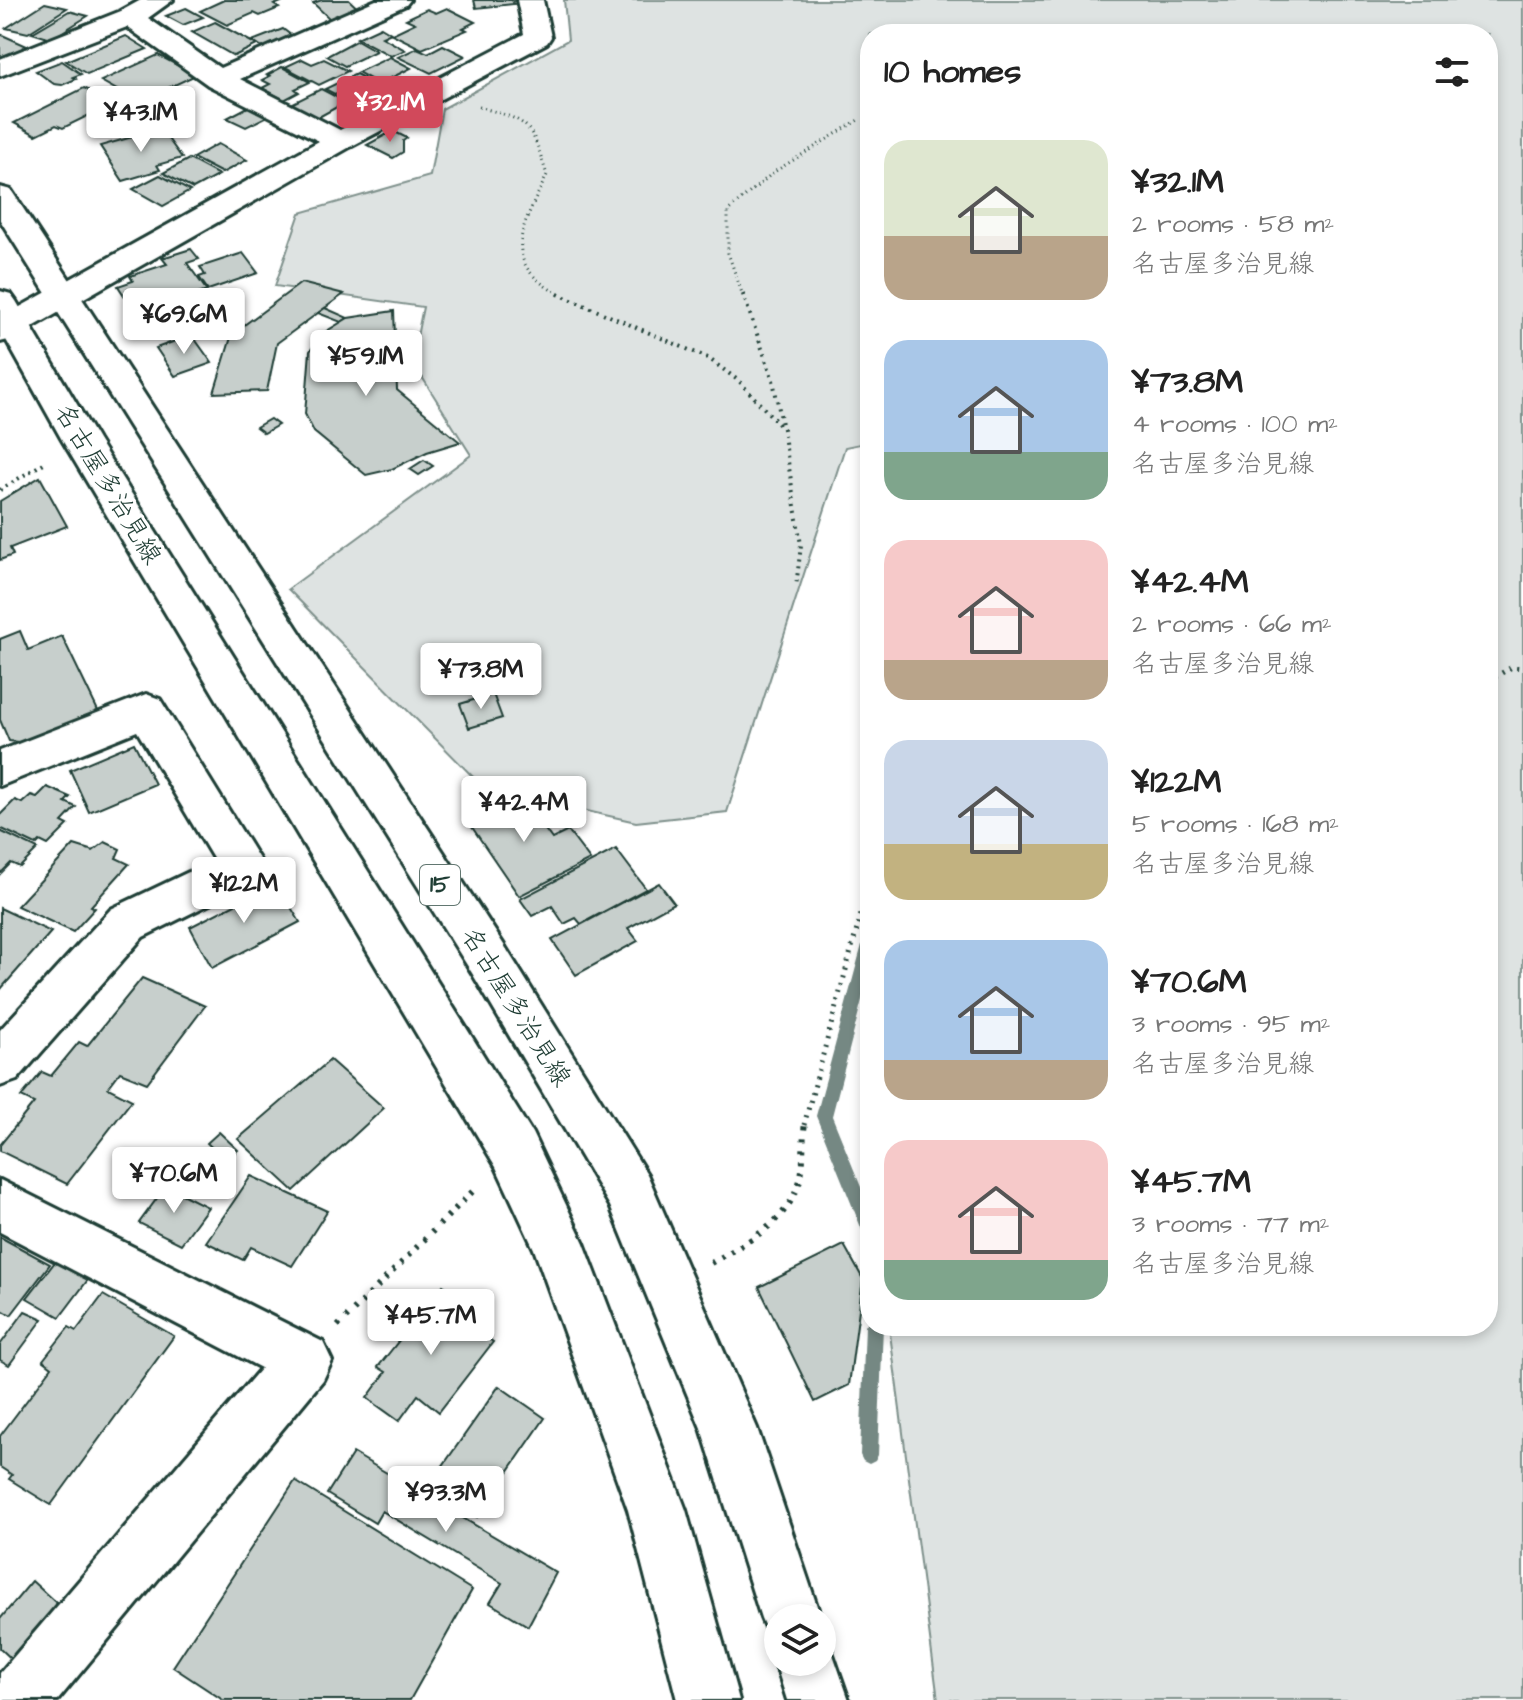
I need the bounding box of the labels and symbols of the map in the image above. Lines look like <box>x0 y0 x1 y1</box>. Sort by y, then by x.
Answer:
pin: ¥32.1M <box>325 76 455 144</box>
pin: ¥43.1M <box>76 86 206 154</box>
pin: ¥69.6M <box>119 288 249 356</box>
pin: ¥59.1M <box>301 330 431 398</box>
street label: 名古屋多治見線 <box>46 397 170 571</box>
pin: ¥73.8M <box>416 643 546 711</box>
pin: ¥42.4M <box>459 776 589 844</box>
pin: ¥122M <box>188 857 300 925</box>
road number: 15 <box>420 865 460 905</box>
street label: 名古屋多治見線 <box>453 920 579 1094</box>
pin: ¥70.6M <box>109 1147 239 1215</box>
pin: ¥45.7M <box>366 1289 496 1357</box>
pin: ¥93.3M <box>381 1466 511 1534</box>

